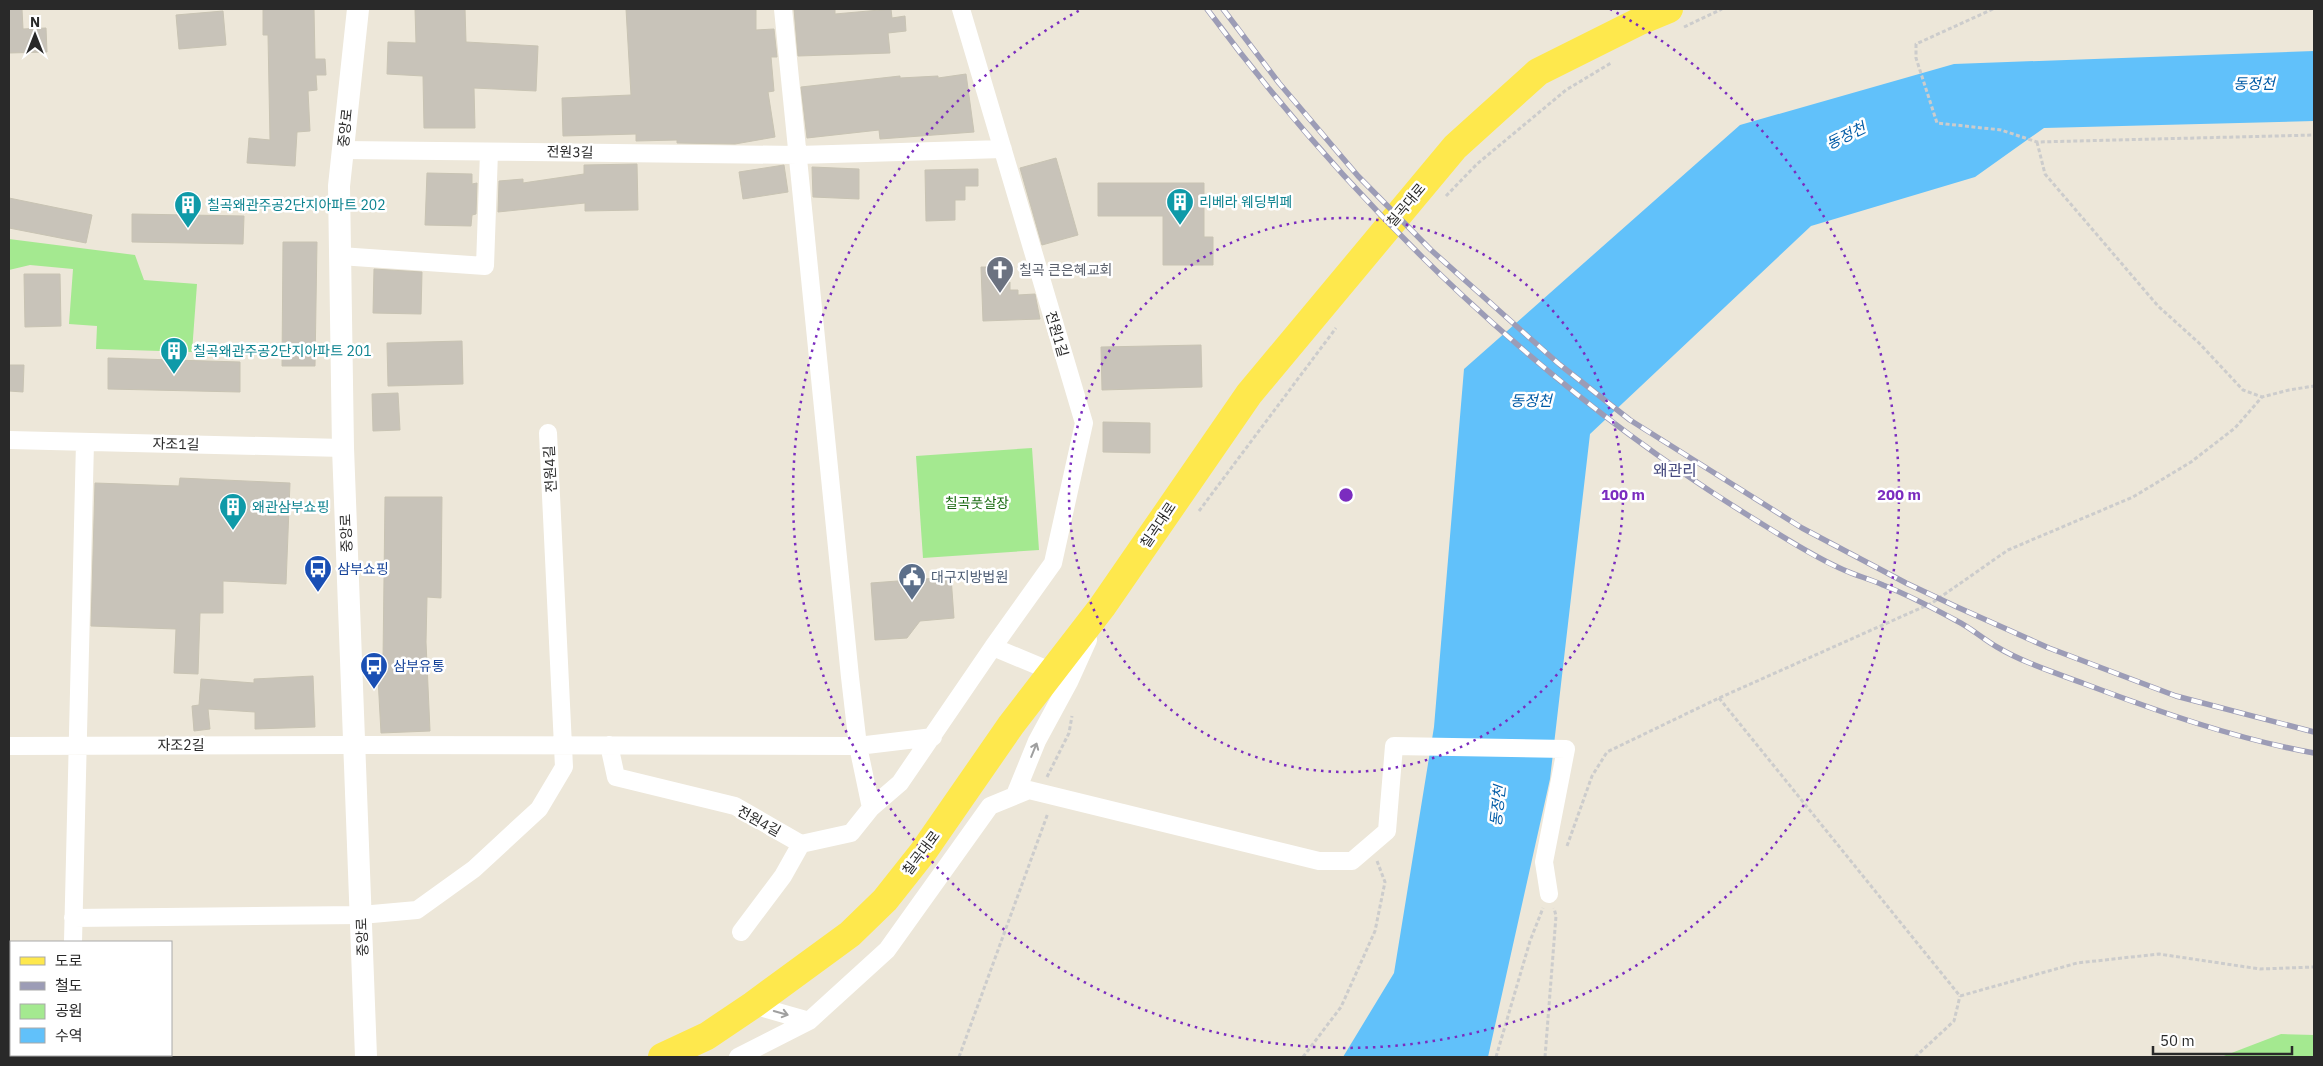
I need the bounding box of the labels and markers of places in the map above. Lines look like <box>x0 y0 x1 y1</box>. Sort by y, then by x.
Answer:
building icon: 리베라 웨딩뷔페 <box>1165 187 1195 226</box>
building icon: 칠곡왜관주공2단지아파트 202 <box>173 190 203 229</box>
place label: 리베라 웨딩뷔페 <box>1199 193 1292 211</box>
place label: 칠곡왜관주공2단지아파트 202 <box>207 196 386 214</box>
church icon: 칠곡 큰은혜교회 <box>985 255 1015 294</box>
place label: 칠곡 큰은혜교회 <box>1019 261 1112 279</box>
building icon: 칠곡왜관주공2단지아파트 201 <box>159 336 189 375</box>
place label: 칠곡왜관주공2단지아파트 201 <box>193 342 372 360</box>
centre of rings <box>1337 486 1355 504</box>
building icon: 왜관삼부쇼핑 <box>218 492 248 531</box>
place label: 왜관삼부쇼핑 <box>252 498 329 516</box>
bus stop icon: 삼부쇼핑 <box>303 554 333 593</box>
place label: 삼부쇼핑 <box>337 560 389 578</box>
public building icon: 대구지방법원 <box>897 562 927 601</box>
place label: 대구지방법원 <box>931 568 1008 586</box>
bus stop icon: 삼부유통 <box>359 651 389 690</box>
place label: 삼부유통 <box>393 657 445 675</box>

